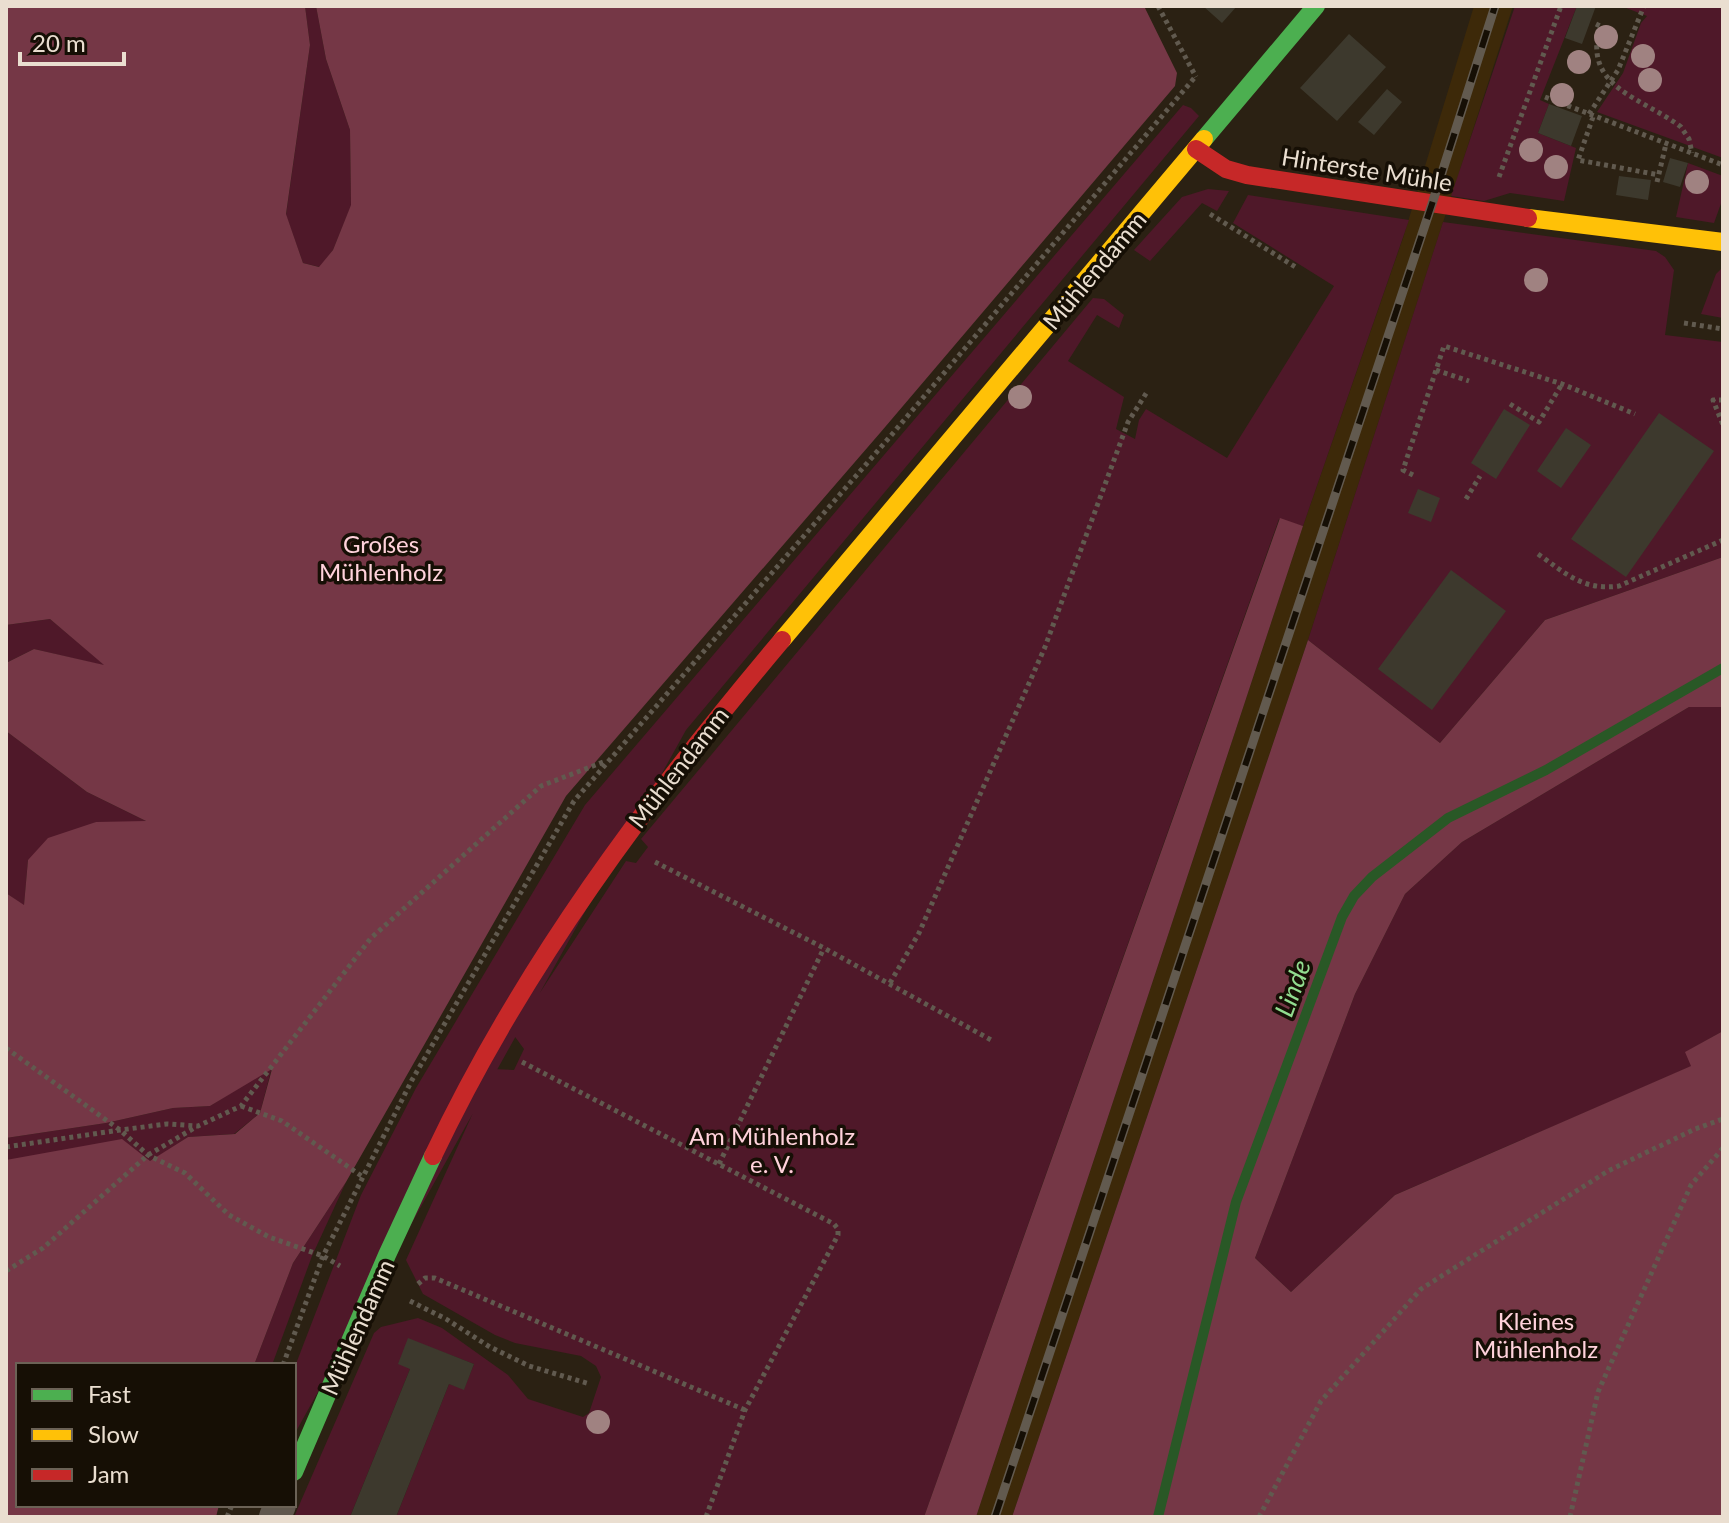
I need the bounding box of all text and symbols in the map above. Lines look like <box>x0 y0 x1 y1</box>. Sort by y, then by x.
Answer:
scale bar <box>20 16 124 66</box>
text: 20 m <box>32 28 86 57</box>
street label: Hinterste Mühle <box>1280 141 1454 197</box>
street label: Mühlendamm <box>1036 205 1152 335</box>
park label: Großes Mühlenholz <box>319 529 443 586</box>
street label: Mühlendamm <box>622 701 734 833</box>
water label: Linde <box>1267 955 1317 1021</box>
park label: Am Mühlenholz e. V. <box>689 1121 855 1178</box>
street label: Mühlendamm <box>314 1255 400 1399</box>
park label: Kleines Mühlenholz <box>1474 1306 1598 1363</box>
legend <box>16 1363 296 1507</box>
text: Fast <box>88 1379 131 1408</box>
text: Slow <box>88 1419 139 1448</box>
text: Jam <box>88 1459 129 1488</box>

